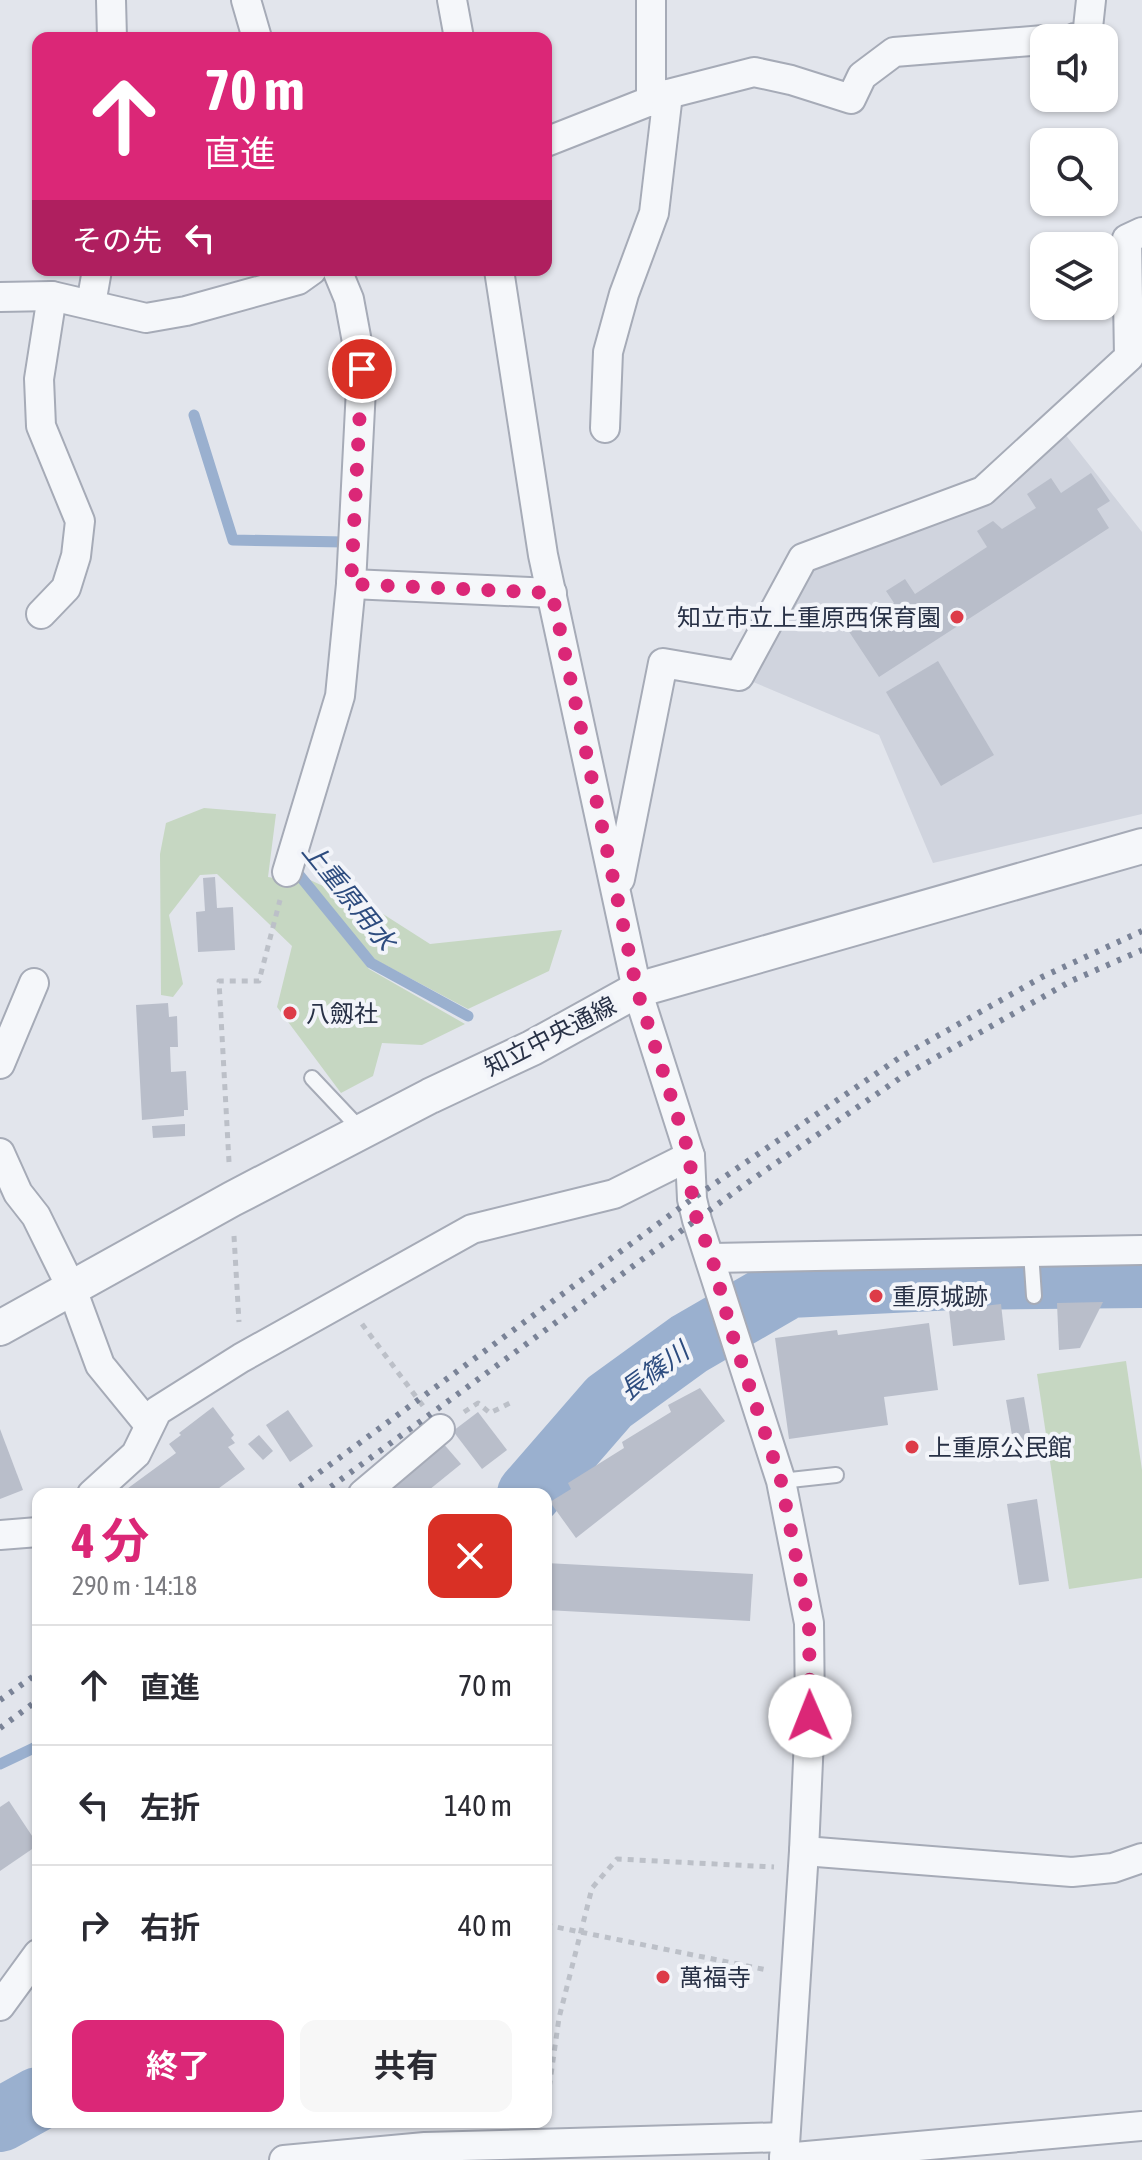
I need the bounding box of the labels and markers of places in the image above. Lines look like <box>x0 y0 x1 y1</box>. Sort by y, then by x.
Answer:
pin <box>328 335 396 403</box>
place label: 知立市立上重原西保育園 <box>677 604 941 631</box>
marker: 知立市立上重原西保育園 <box>948 608 966 626</box>
place label: 八劔社 <box>306 1000 378 1027</box>
marker: 八劔社 <box>281 1004 299 1022</box>
place label: 重原城跡 <box>892 1283 988 1310</box>
marker: 重原城跡 <box>867 1287 885 1305</box>
place label: 上重原公民館 <box>928 1434 1072 1461</box>
marker: 上重原公民館 <box>903 1438 921 1456</box>
place label: 萬福寺 <box>679 1964 751 1991</box>
marker: 萬福寺 <box>654 1968 672 1986</box>

